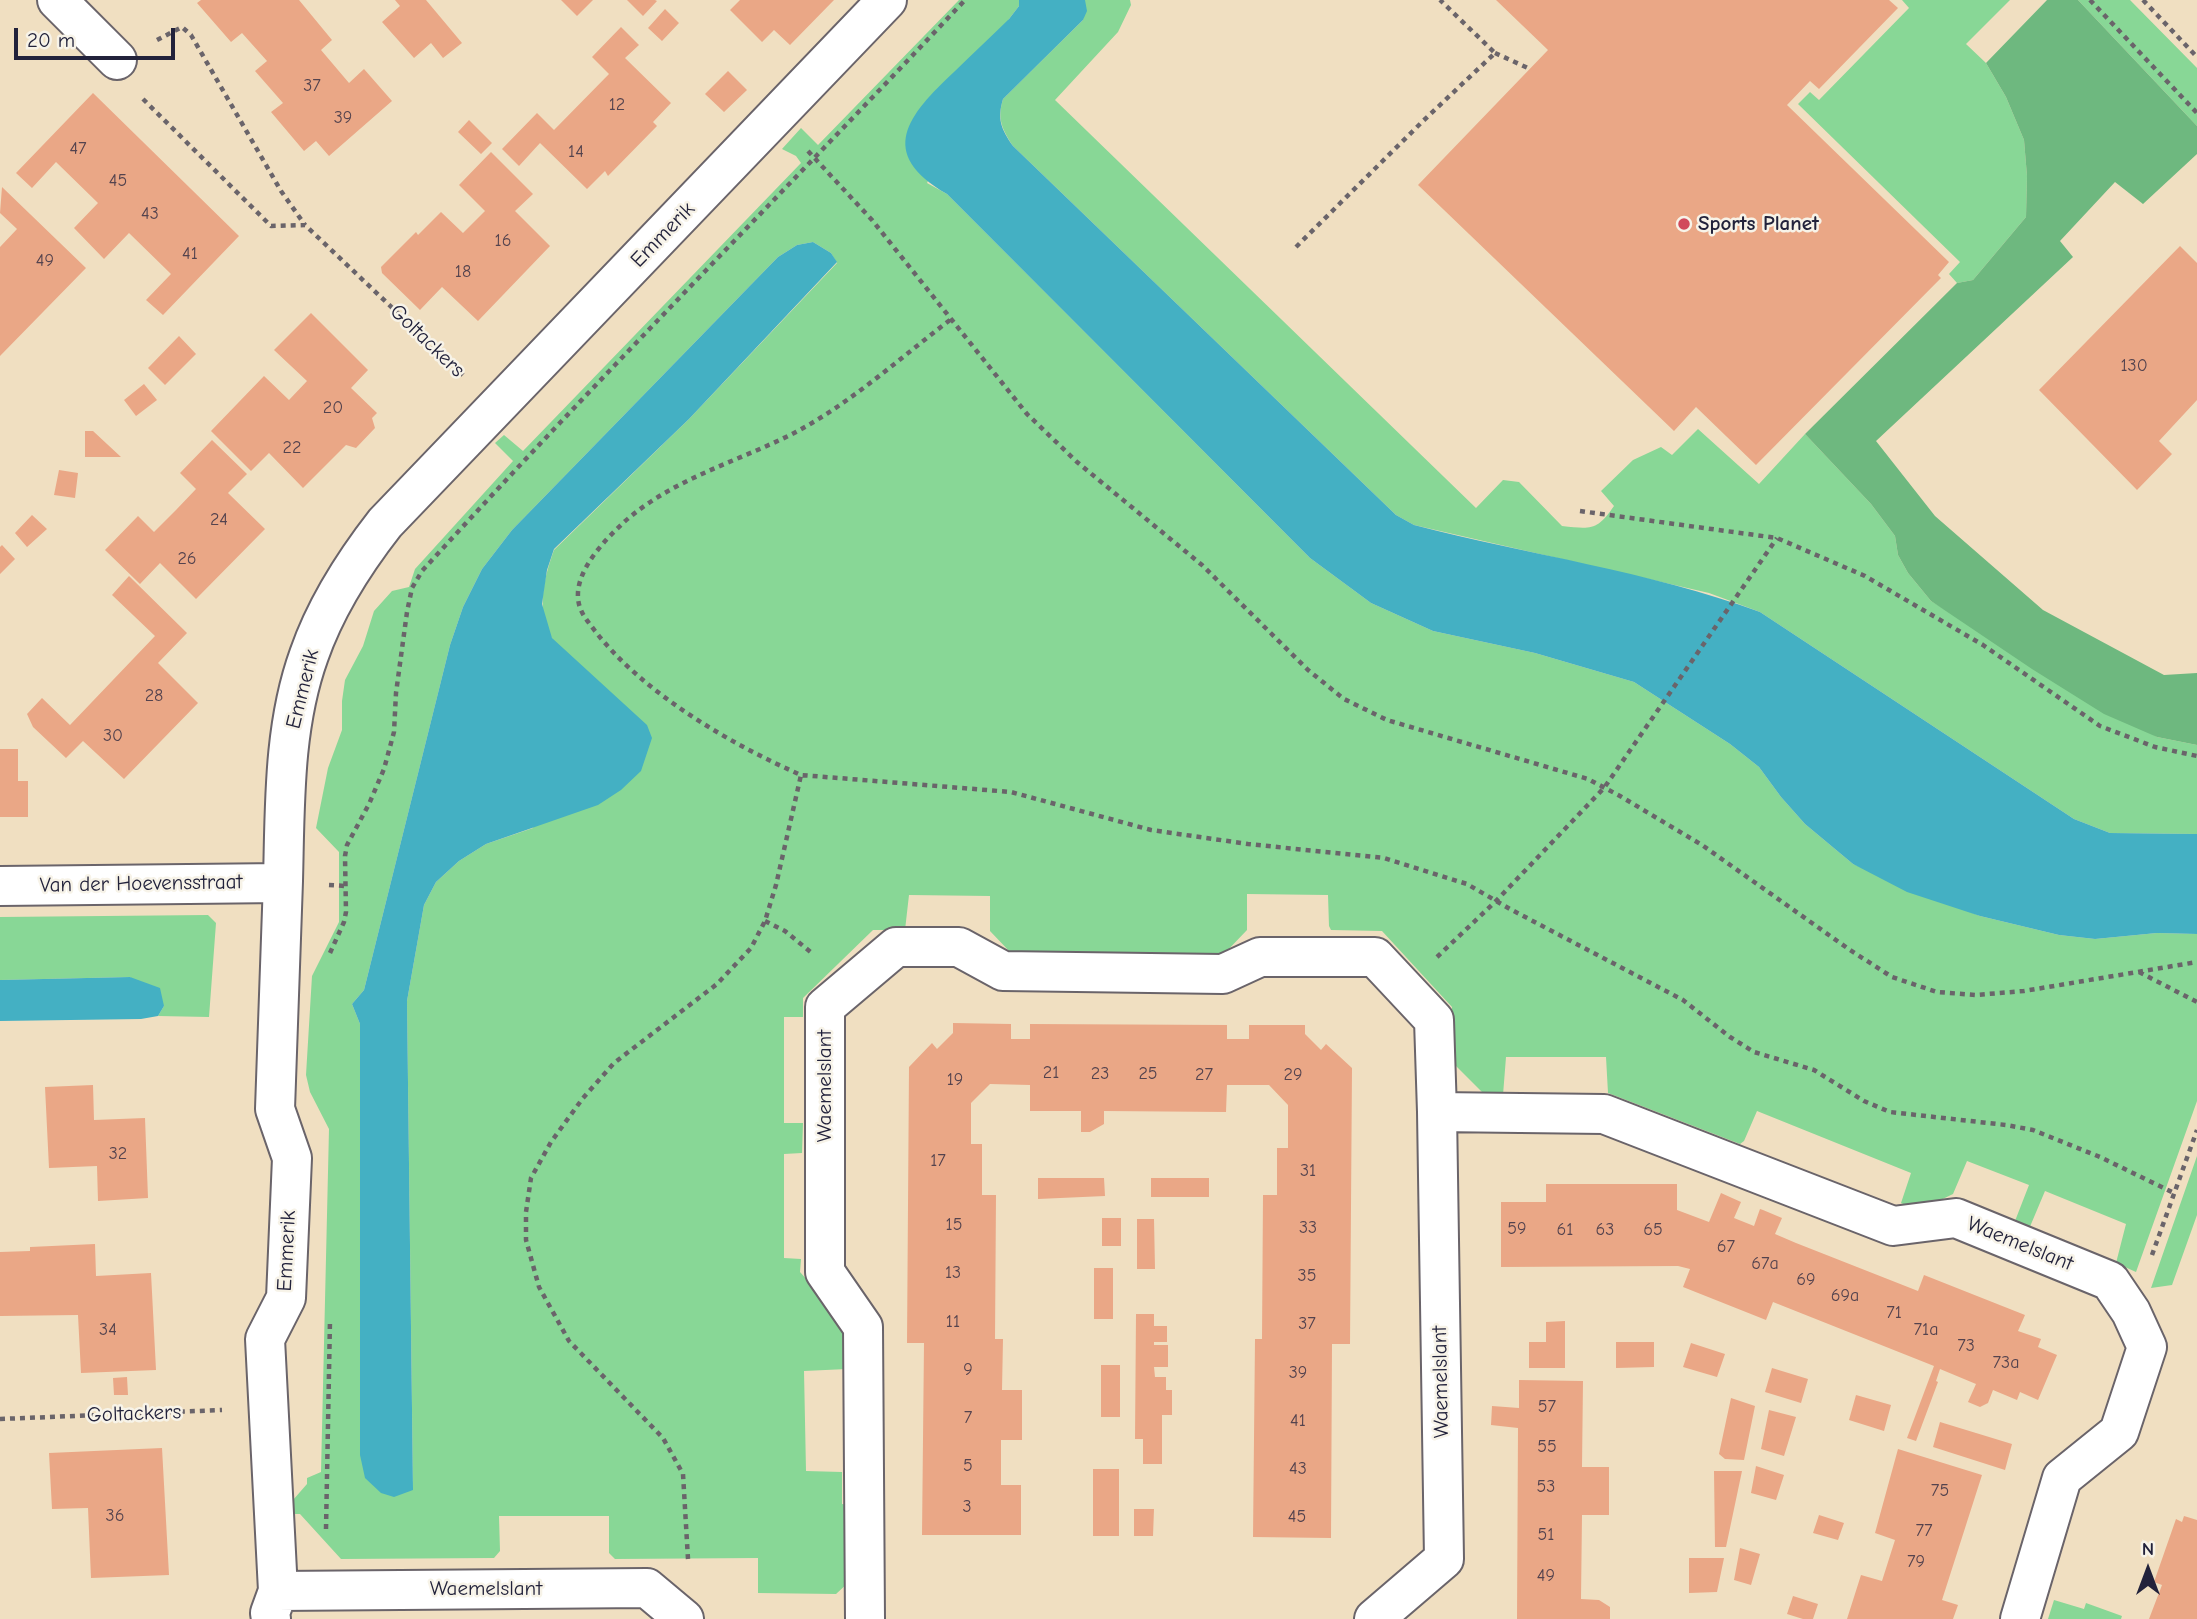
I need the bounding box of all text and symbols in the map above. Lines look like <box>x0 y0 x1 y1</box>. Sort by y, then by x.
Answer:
scale bar <box>18 14 178 58</box>
text: 20 m <box>27 28 75 52</box>
house number: 37 <box>303 75 321 97</box>
house number: 12 <box>609 94 625 116</box>
house number: 39 <box>334 107 352 129</box>
house number: 47 <box>69 138 87 160</box>
house number: 14 <box>568 141 584 163</box>
house number: 45 <box>109 170 127 192</box>
street label: Emmerik <box>626 197 700 273</box>
house number: 43 <box>141 203 159 225</box>
place label: Sports Planet <box>1698 211 1819 237</box>
marker: Sports Planet <box>1676 216 1692 232</box>
house number: 16 <box>495 230 511 252</box>
house number: 41 <box>182 243 198 265</box>
house number: 49 <box>36 250 54 272</box>
house number: 18 <box>455 261 471 283</box>
street label: Goltackers <box>384 299 470 383</box>
house number: 130 <box>2120 355 2148 377</box>
house number: 20 <box>323 397 343 419</box>
house number: 22 <box>283 437 301 459</box>
house number: 24 <box>210 509 228 531</box>
house number: 26 <box>177 548 197 570</box>
street label: Emmerik <box>281 647 325 731</box>
house number: 28 <box>145 685 163 707</box>
house number: 30 <box>103 725 123 747</box>
street label: Van der Hoevensstraat <box>39 870 243 898</box>
street label: Waemelslant <box>812 1030 838 1142</box>
house number: 21 <box>1043 1062 1059 1084</box>
house number: 23 <box>1091 1063 1109 1085</box>
house number: 25 <box>1138 1063 1158 1085</box>
house number: 27 <box>1195 1064 1213 1086</box>
house number: 29 <box>1284 1064 1302 1086</box>
house number: 19 <box>947 1069 963 1091</box>
house number: 32 <box>109 1143 127 1165</box>
house number: 17 <box>930 1150 946 1172</box>
house number: 31 <box>1300 1160 1316 1182</box>
street label: Emmerik <box>272 1210 302 1292</box>
street label: Waemelslant <box>1963 1211 2077 1277</box>
house number: 15 <box>946 1214 962 1236</box>
house number: 33 <box>1299 1217 1317 1239</box>
house number: 59 <box>1507 1218 1527 1240</box>
house number: 61 <box>1557 1219 1573 1241</box>
house number: 63 <box>1596 1219 1614 1241</box>
house number: 65 <box>1643 1219 1663 1241</box>
house number: 67 <box>1717 1236 1735 1258</box>
house number: 67a <box>1751 1253 1779 1275</box>
house number: 13 <box>945 1262 961 1284</box>
house number: 35 <box>1298 1265 1316 1287</box>
house number: 69 <box>1796 1269 1816 1291</box>
house number: 69a <box>1831 1285 1859 1307</box>
house number: 71 <box>1886 1302 1902 1324</box>
house number: 11 <box>946 1311 960 1333</box>
house number: 37 <box>1298 1313 1316 1335</box>
house number: 34 <box>99 1319 117 1341</box>
house number: 71a <box>1914 1319 1938 1341</box>
street label: Waemelslant <box>1427 1326 1455 1438</box>
house number: 73 <box>1957 1335 1975 1357</box>
house number: 73a <box>1993 1352 2019 1374</box>
house number: 9 <box>963 1359 973 1381</box>
house number: 39 <box>1289 1362 1307 1384</box>
house number: 57 <box>1538 1396 1556 1418</box>
street label: Goltackers <box>86 1400 182 1428</box>
house number: 7 <box>964 1407 972 1429</box>
house number: 41 <box>1290 1410 1306 1432</box>
house number: 55 <box>1537 1436 1557 1458</box>
house number: 5 <box>963 1455 973 1477</box>
house number: 43 <box>1289 1458 1307 1480</box>
house number: 53 <box>1537 1476 1555 1498</box>
house number: 75 <box>1931 1480 1949 1502</box>
house number: 3 <box>962 1496 972 1518</box>
house number: 36 <box>106 1505 124 1527</box>
house number: 45 <box>1288 1506 1306 1528</box>
house number: 77 <box>1915 1520 1933 1542</box>
house number: 51 <box>1538 1524 1554 1546</box>
north arrow <box>2113 1535 2183 1605</box>
text: N <box>2142 1538 2154 1560</box>
house number: 79 <box>1907 1551 1925 1573</box>
house number: 49 <box>1537 1565 1555 1587</box>
street label: Waemelslant <box>430 1576 542 1602</box>

